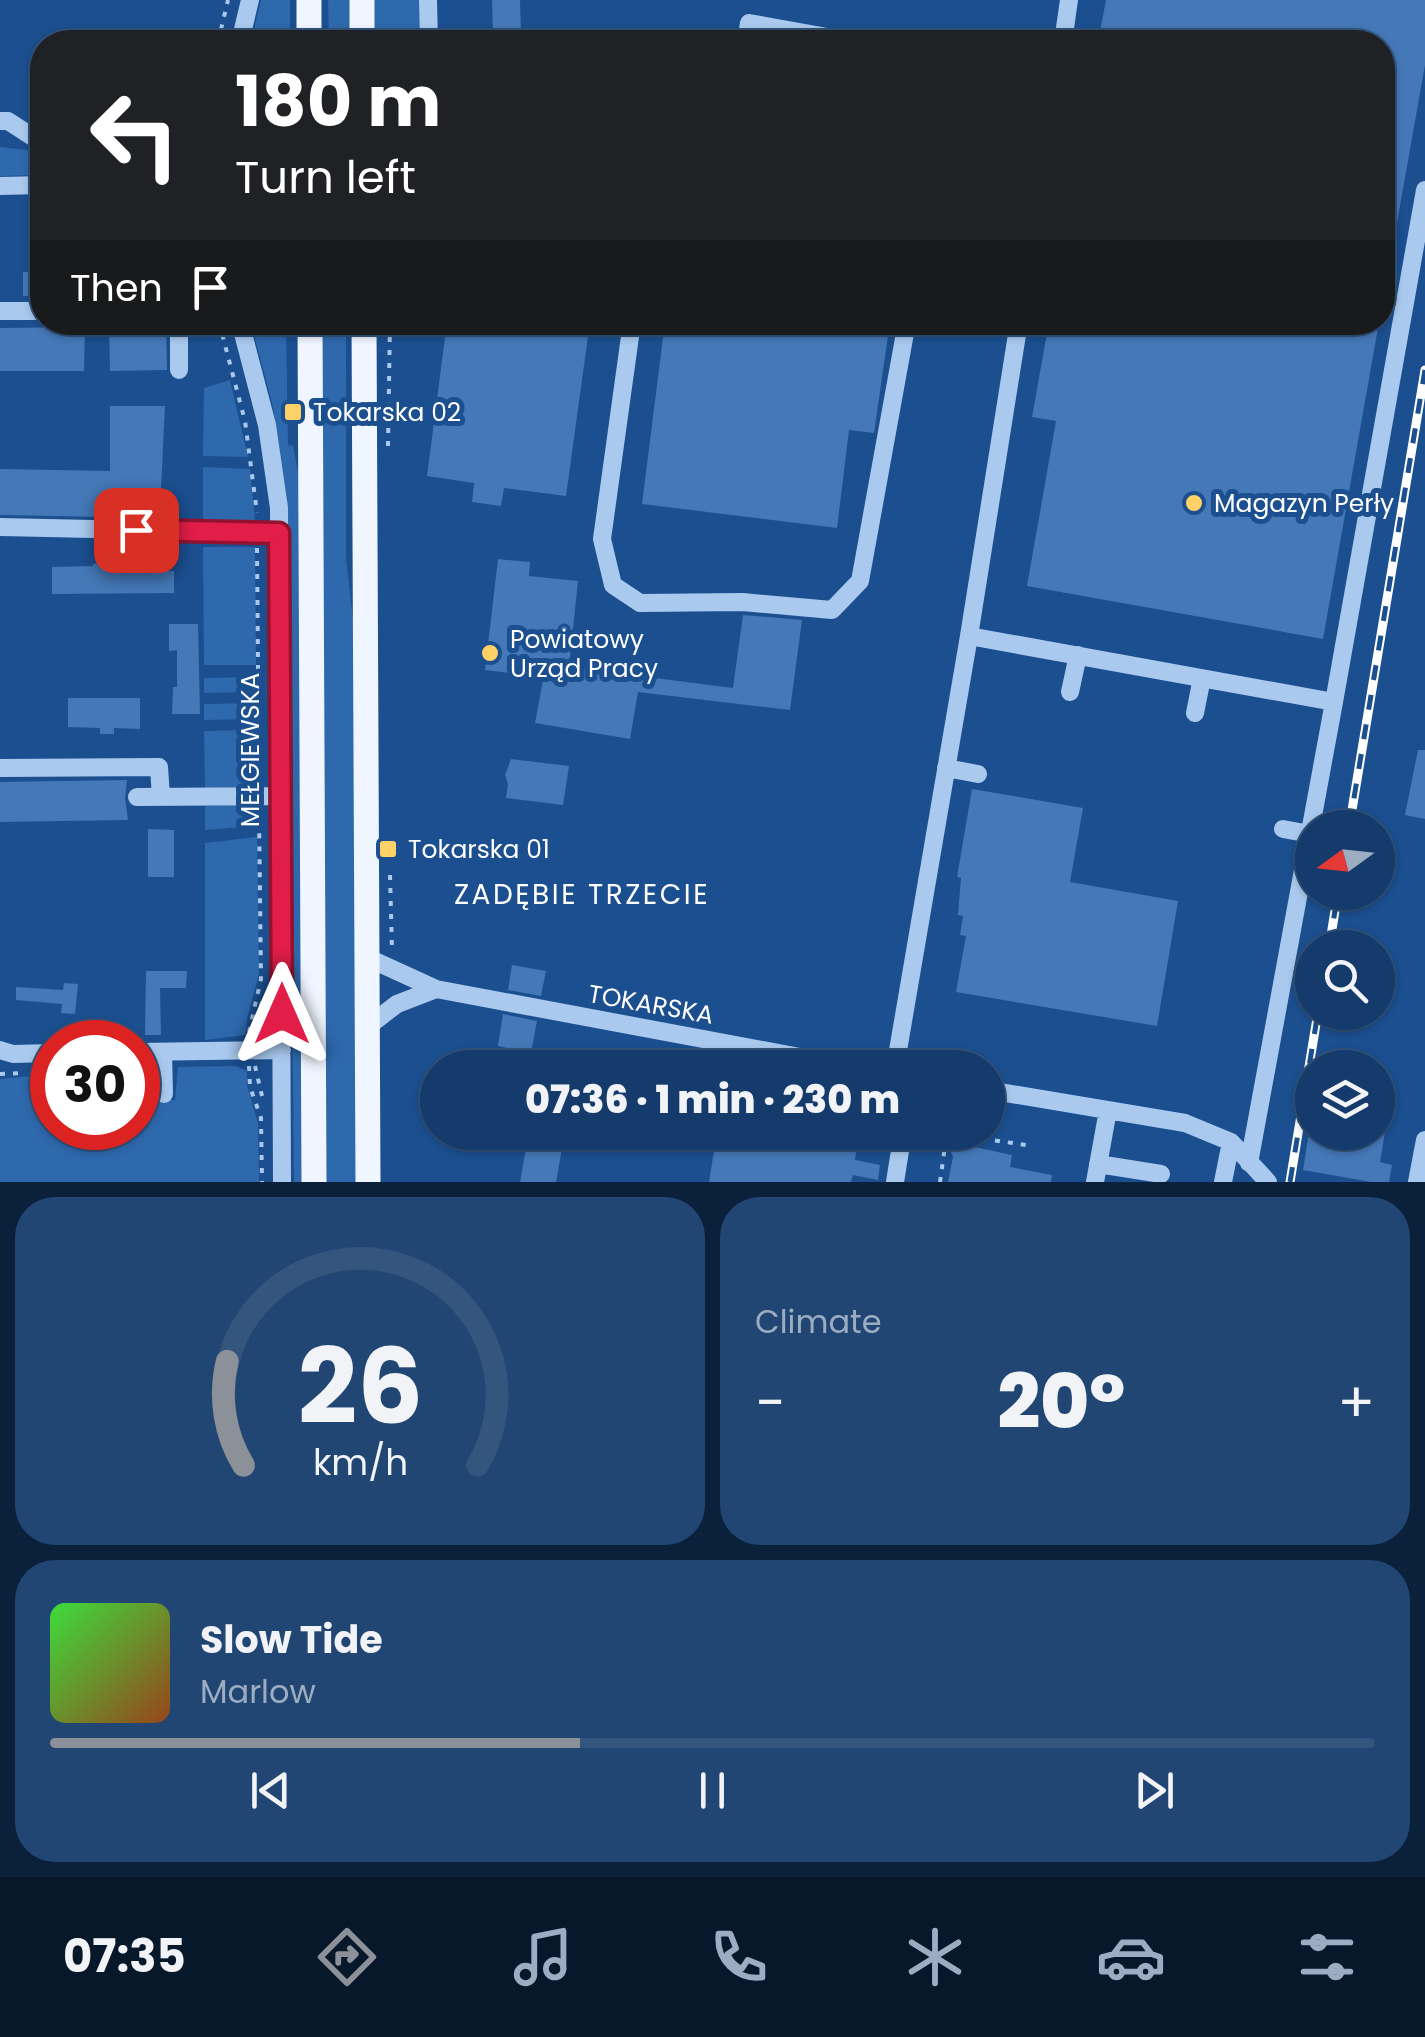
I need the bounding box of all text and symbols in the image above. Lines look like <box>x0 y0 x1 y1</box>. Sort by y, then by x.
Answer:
text: 180 m <box>235 52 441 151</box>
icon: left <box>70 70 200 200</box>
text: Turn left <box>235 146 416 209</box>
icon: arrive <box>183 260 238 315</box>
text: Then <box>70 261 163 314</box>
place label: Tokarska 02 <box>313 395 461 430</box>
marker: Tokarska 02 <box>282 401 304 423</box>
place label: Magazyn Perły <box>1214 486 1394 521</box>
pin <box>94 488 179 573</box>
marker: Magazyn Perły <box>1183 492 1205 514</box>
icon: arrive <box>109 503 164 558</box>
place label: Powiatowy Urząd Pracy <box>510 622 658 686</box>
marker: Powiatowy Urząd Pracy <box>479 642 501 664</box>
street label: MEŁGIEWSKA <box>233 673 268 827</box>
north arrow <box>1295 810 1395 910</box>
map controls <box>1295 810 1395 1150</box>
place label: Tokarska 01 <box>408 832 550 867</box>
marker: Tokarska 01 <box>377 838 399 860</box>
district label: ZADĘBIE TRZECIE <box>454 875 710 914</box>
button: search <box>1295 930 1395 1030</box>
position arrow <box>230 962 334 1066</box>
street label: TOKARSKA <box>585 976 716 1033</box>
speed limit sign: 30 <box>30 1020 160 1150</box>
button: layers <box>1295 1050 1395 1150</box>
text: 07:36 · 1 min · 230 m <box>525 1073 900 1126</box>
text: Climate <box>755 1299 882 1344</box>
text: 26 <box>297 1314 423 1459</box>
text: 20° <box>997 1349 1125 1454</box>
text: − <box>755 1364 785 1441</box>
text: + <box>1337 1364 1375 1441</box>
text: km/h <box>312 1437 408 1488</box>
text: Slow Tide <box>200 1613 383 1666</box>
text: Marlow <box>200 1669 316 1714</box>
icon: previous <box>243 1763 298 1818</box>
icon: pause <box>685 1763 740 1818</box>
icon: next <box>1127 1763 1182 1818</box>
icon: directions <box>312 1922 382 1992</box>
icon: music <box>508 1922 578 1992</box>
icon: phone <box>704 1922 774 1992</box>
icon: climate <box>900 1922 970 1992</box>
icon: car <box>1096 1922 1166 1992</box>
icon: filters <box>1292 1922 1362 1992</box>
text: 07:35 <box>63 1925 186 1988</box>

